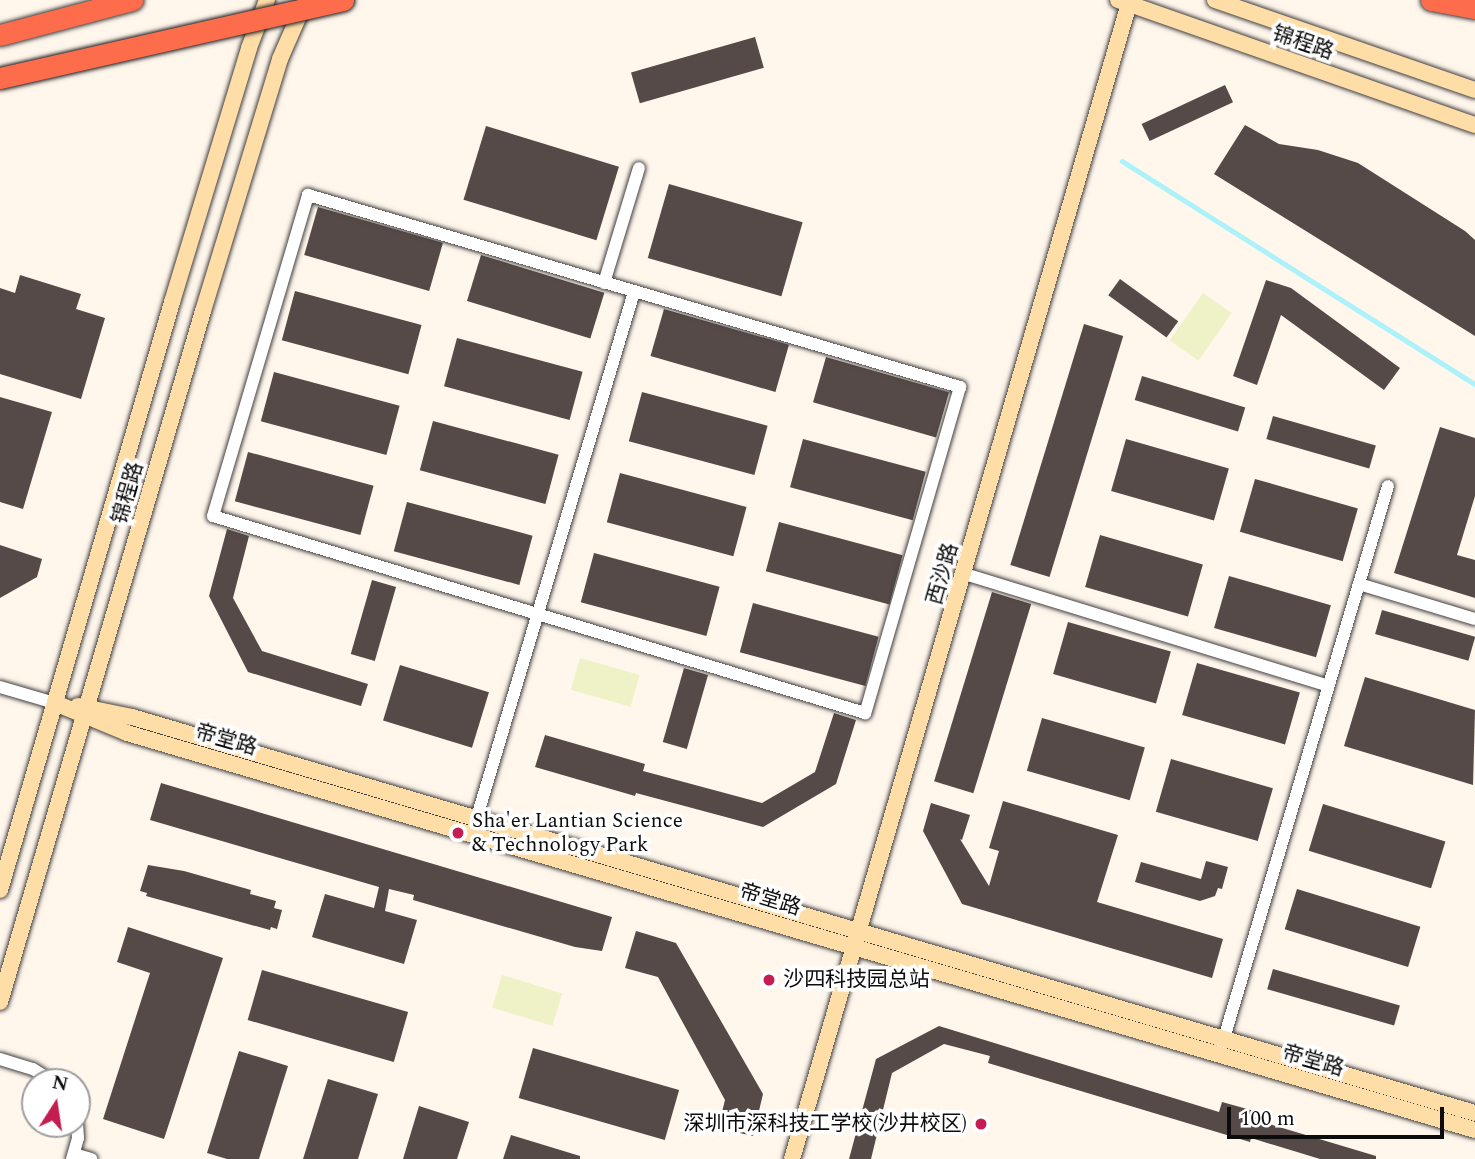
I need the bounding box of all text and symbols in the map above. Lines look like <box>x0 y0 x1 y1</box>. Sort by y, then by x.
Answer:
street label: 锦程路 <box>1269 21 1337 65</box>
street label: 锦程路 <box>107 459 149 527</box>
street label: 西沙路 <box>922 540 964 608</box>
street label: 帝堂路 <box>192 719 260 761</box>
place label: Sha'er Lantian Science & Technology Park <box>472 808 683 858</box>
marker: Sha'er Lantian Science & Technology Park <box>450 825 466 841</box>
street label: 帝堂路 <box>736 879 804 921</box>
place label: 沙四科技园总站 <box>783 967 930 993</box>
marker: 沙四科技园总站 <box>761 972 777 988</box>
street label: 帝堂路 <box>1279 1040 1347 1082</box>
north arrow <box>21 1068 91 1138</box>
text: N <box>49 1068 71 1100</box>
scale bar <box>1230 1092 1447 1136</box>
text: 100 m <box>1240 1103 1295 1135</box>
place label: 深圳市深科技工学校(沙井校区) <box>684 1111 967 1137</box>
marker: 深圳市深科技工学校(沙井校区) <box>973 1116 989 1132</box>

